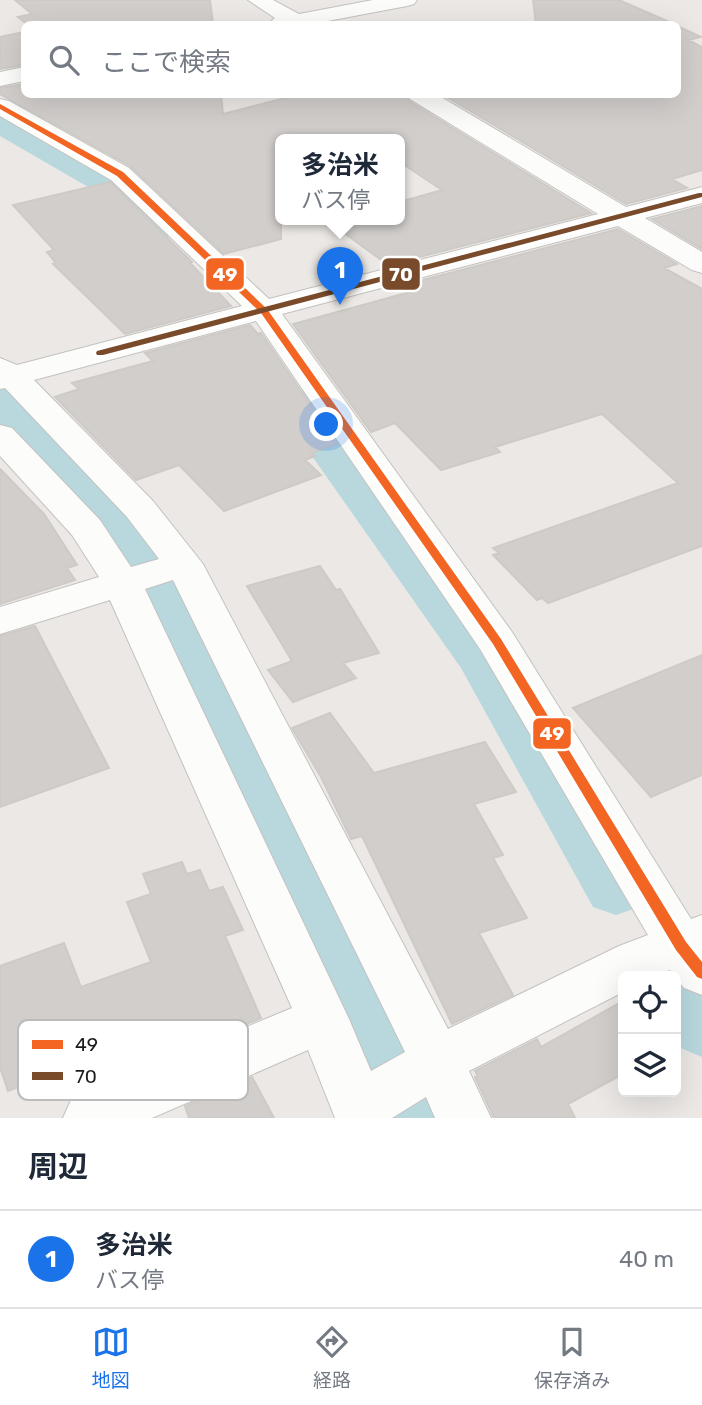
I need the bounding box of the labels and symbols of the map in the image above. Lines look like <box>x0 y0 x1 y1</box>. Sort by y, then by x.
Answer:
pin: 1 <box>317 247 363 305</box>
line badge: 49 <box>205 257 245 291</box>
line badge: 70 <box>381 257 421 291</box>
text: 49 <box>212 263 238 286</box>
text: 70 <box>389 263 413 286</box>
your location <box>309 407 343 441</box>
line badge: 49 <box>532 717 572 750</box>
text: 49 <box>539 722 565 745</box>
legend <box>18 1020 248 1100</box>
text: 49 <box>75 1033 98 1056</box>
text: 70 <box>75 1065 97 1088</box>

